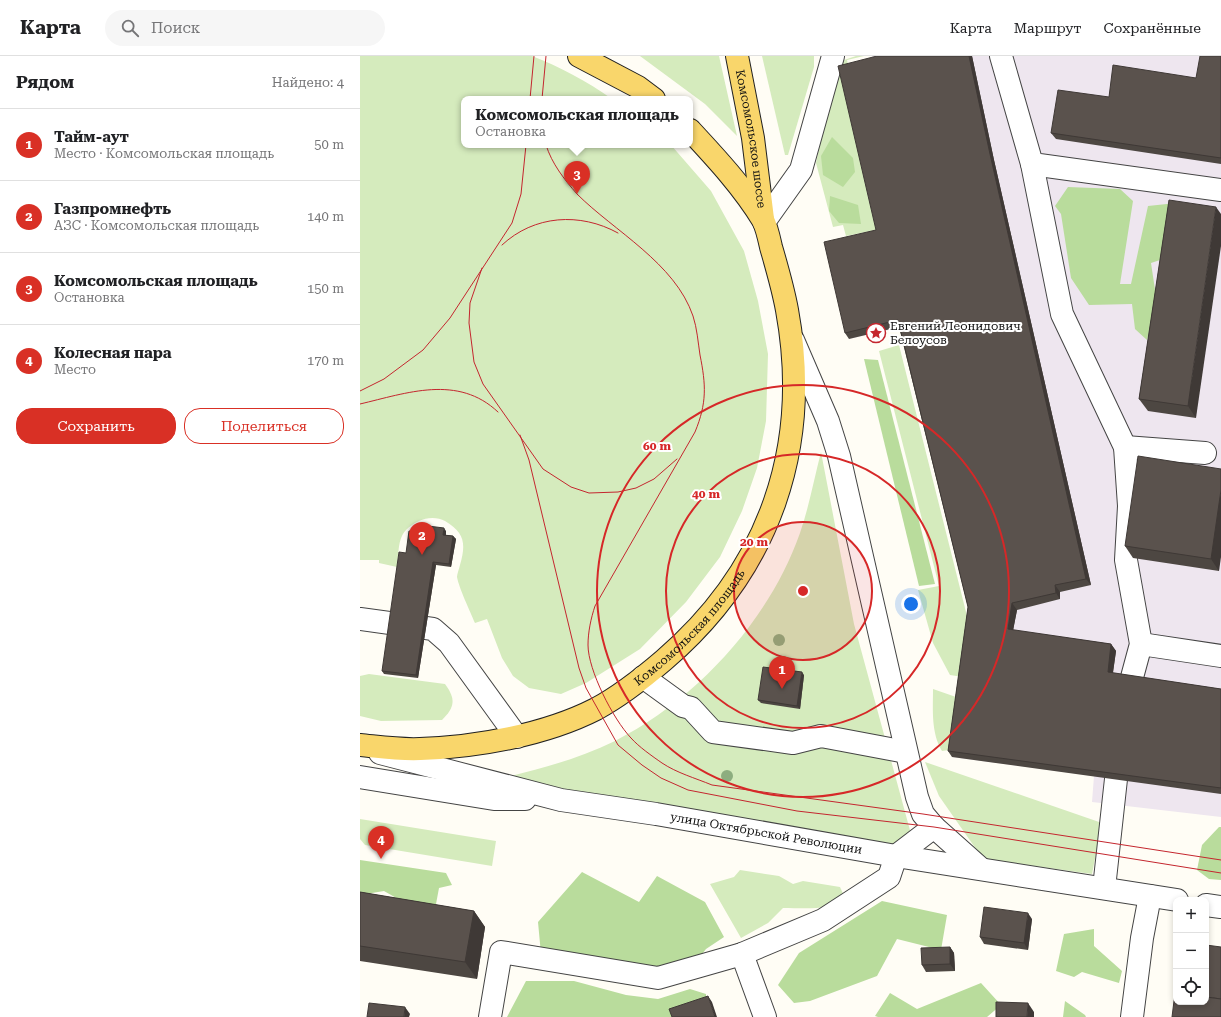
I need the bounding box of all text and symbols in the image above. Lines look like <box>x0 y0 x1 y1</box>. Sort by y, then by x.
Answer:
search box <box>105 10 385 46</box>
text: Карта <box>20 16 81 39</box>
icon: search <box>119 17 141 39</box>
text: Поиск <box>151 19 200 37</box>
text: Карта <box>950 20 992 36</box>
text: Маршрут <box>1014 20 1082 36</box>
text: Сохранённые <box>1104 20 1201 36</box>
street label: Комсомольское шоссе <box>733 68 769 209</box>
text: Рядом <box>16 72 74 92</box>
text: Найдено: 4 <box>272 75 344 90</box>
popup <box>461 96 693 148</box>
text: Комсомольская площадь <box>475 106 679 124</box>
text: Остановка <box>475 124 546 139</box>
text: Тайм-аут <box>54 128 129 146</box>
text: 1 <box>25 137 33 152</box>
text: 50 m <box>314 137 344 152</box>
text: Место · Комсомольская площадь <box>54 146 274 161</box>
pin: 3 <box>564 161 590 194</box>
text: Газпромнефть <box>54 200 171 218</box>
text: 2 <box>25 209 33 224</box>
text: 140 m <box>307 209 344 224</box>
text: АЗС · Комсомольская площадь <box>54 218 259 233</box>
text: Комсомольская площадь <box>54 272 258 290</box>
text: 3 <box>25 281 33 296</box>
text: 150 m <box>307 281 344 296</box>
text: Остановка <box>54 290 125 305</box>
place label: Евгений Леонидович Белоусов <box>890 319 1021 347</box>
place icon: Евгений Леонидович Белоусов <box>865 322 887 344</box>
text: Колесная пара <box>54 344 172 362</box>
text: 4 <box>25 353 33 368</box>
text: 170 m <box>307 353 344 368</box>
text: Место <box>54 362 96 377</box>
button: Сохранить <box>16 408 176 444</box>
button: Поделиться <box>184 408 344 444</box>
text: 60 m <box>643 439 671 453</box>
text: 40 m <box>692 487 720 501</box>
pin: 2 <box>409 522 435 555</box>
text: 20 m <box>740 535 768 549</box>
street label: Комсомольская площадь <box>631 566 748 689</box>
centre of rings <box>796 584 810 598</box>
your location <box>901 594 921 614</box>
pin: 1 <box>769 656 795 689</box>
street label: улица Октябрьской Революции <box>669 810 863 857</box>
pin: 4 <box>368 826 394 859</box>
map controls <box>1173 897 1209 1005</box>
button: + <box>1173 897 1209 933</box>
button: − <box>1173 933 1209 969</box>
button: locate <box>1173 969 1209 1005</box>

